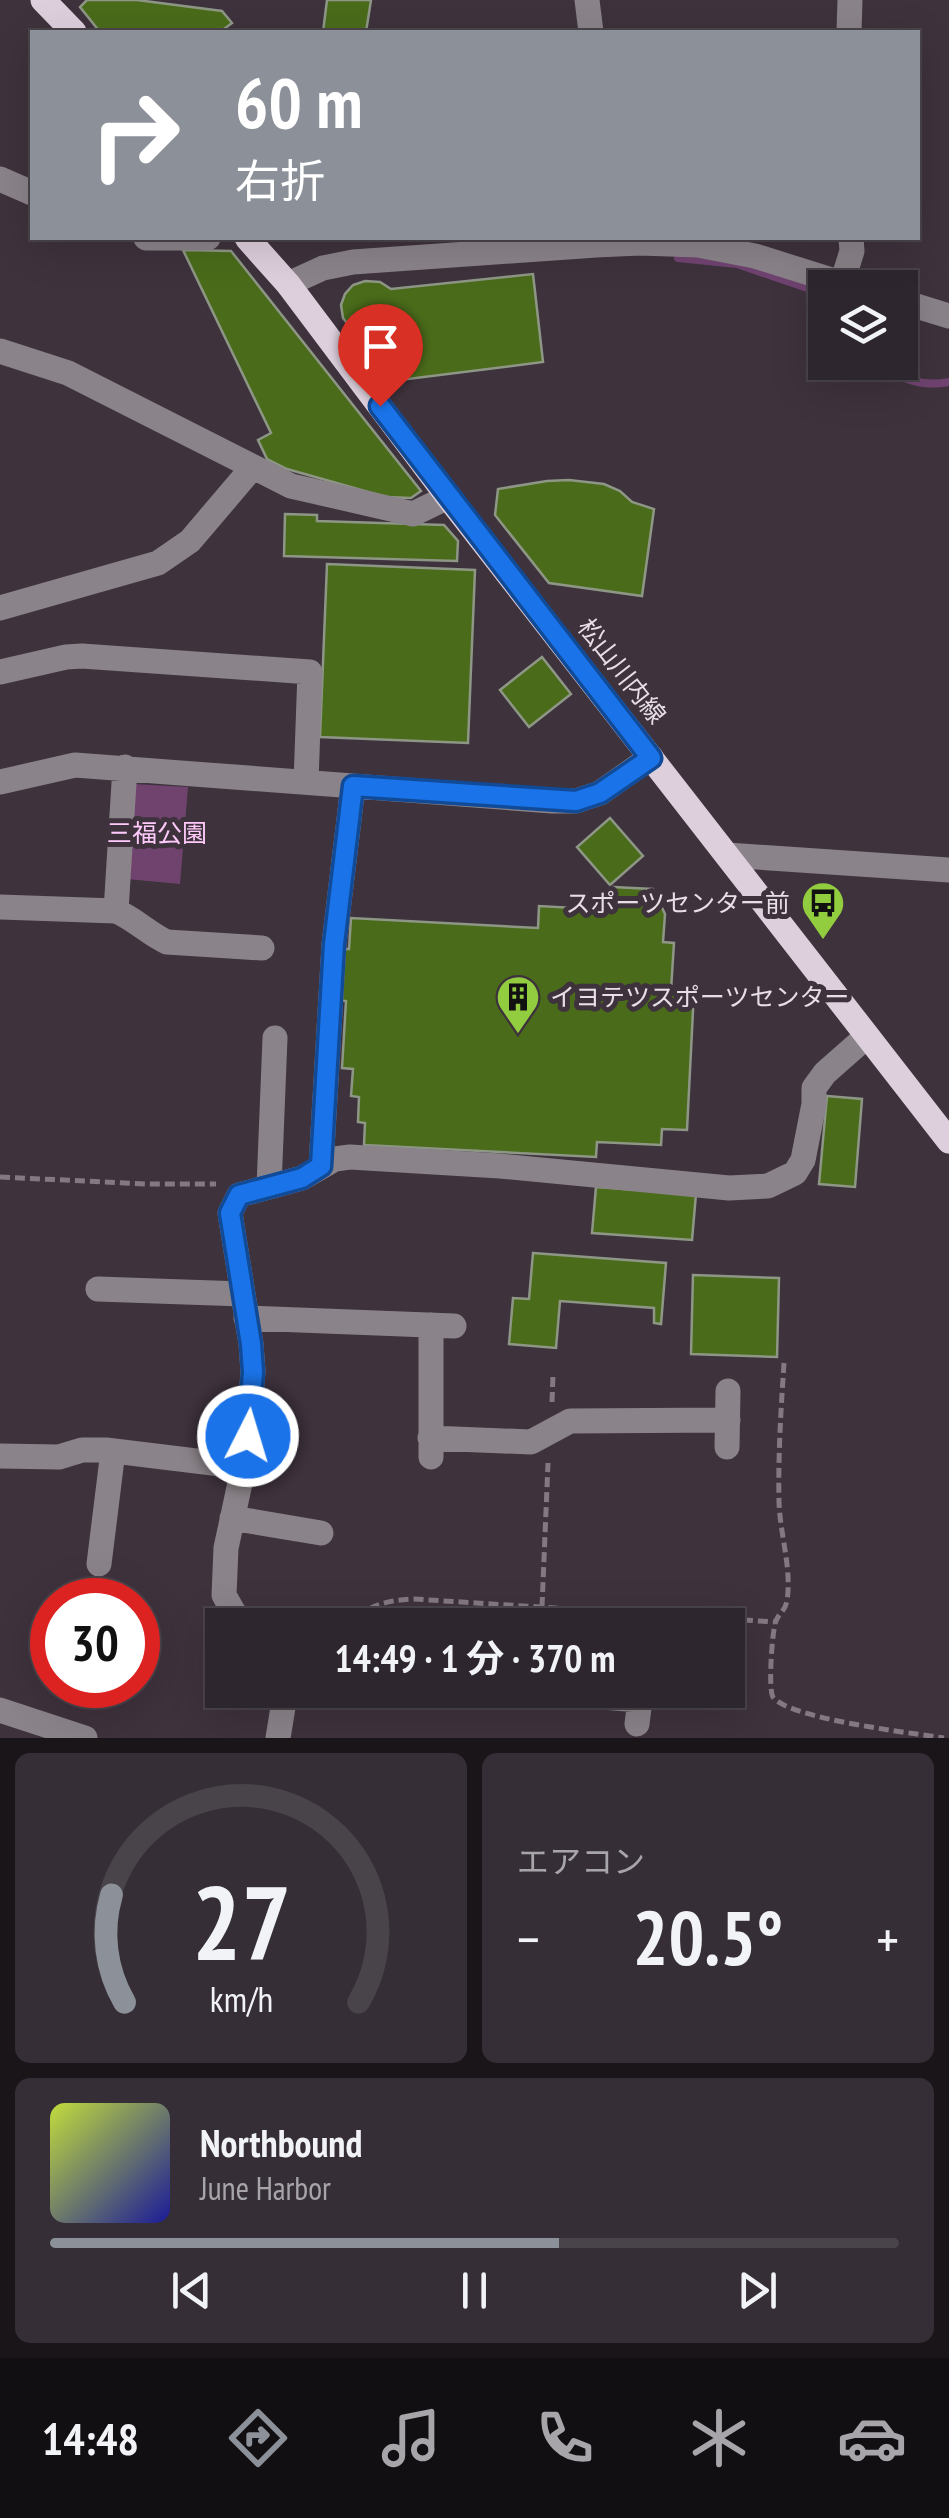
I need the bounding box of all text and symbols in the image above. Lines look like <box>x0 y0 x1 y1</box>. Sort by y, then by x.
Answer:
text: 60 m <box>235 57 363 147</box>
icon: right <box>70 70 200 200</box>
text: 右折 <box>235 151 325 209</box>
map controls <box>808 270 918 380</box>
button: layers <box>808 270 918 380</box>
pin <box>338 304 423 407</box>
icon: arrive <box>353 319 408 374</box>
street label: 松山川内線 <box>571 612 673 730</box>
park label: 三福公園 <box>107 817 207 849</box>
bus stop icon: スポーツセンター前 <box>800 880 846 941</box>
place label: スポーツセンター前 <box>565 887 790 919</box>
building icon: イヨテツスポーツセンター <box>495 974 541 1035</box>
place label: イヨテツスポーツセンター <box>550 981 850 1013</box>
position arrow <box>196 1384 300 1488</box>
speed limit sign: 30 <box>30 1578 160 1708</box>
text: 14:49 · 1 分 · 370 m <box>335 1633 615 1682</box>
text: エアコン <box>517 1840 645 1882</box>
text: 27 <box>191 1854 291 1989</box>
text: 20.5° <box>633 1889 783 1986</box>
text: − <box>517 1903 540 1974</box>
text: + <box>876 1903 899 1974</box>
text: km/h <box>209 1976 273 2022</box>
text: Northbound <box>200 2118 362 2167</box>
text: June Harbor <box>200 2167 331 2209</box>
icon: previous <box>164 2263 219 2318</box>
icon: pause <box>447 2263 502 2318</box>
icon: next <box>730 2263 785 2318</box>
icon: directions <box>223 2403 293 2473</box>
icon: music <box>376 2403 446 2473</box>
icon: phone <box>530 2403 600 2473</box>
icon: climate <box>684 2403 754 2473</box>
icon: car <box>837 2403 907 2473</box>
text: 14:48 <box>42 2409 139 2467</box>

